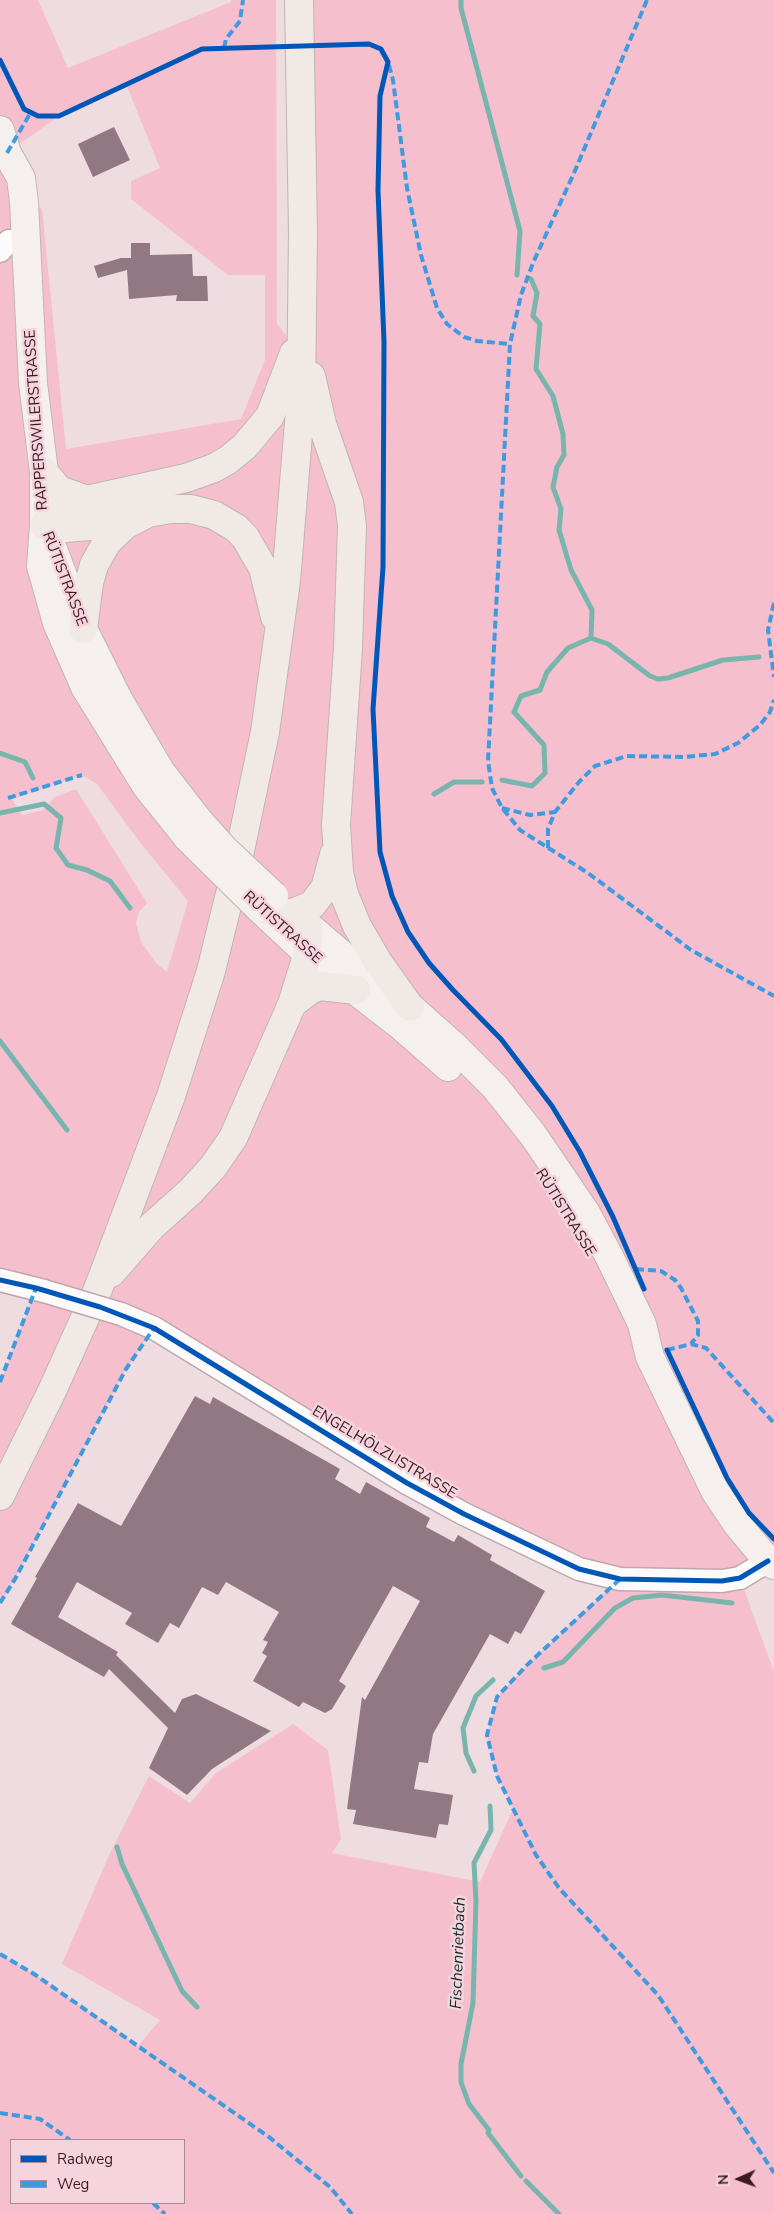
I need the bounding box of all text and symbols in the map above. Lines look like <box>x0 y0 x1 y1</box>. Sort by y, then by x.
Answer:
street label: RAPPERSWILERSTRASSE <box>22 329 52 511</box>
street label: RÜTISTRASSE <box>38 529 90 629</box>
street label: RÜTISTRASSE <box>239 888 325 968</box>
street label: RÜTISTRASSE <box>531 1166 599 1260</box>
street label: ENGELHÖLZLISTRASSE <box>308 1403 460 1503</box>
water label: Fischenrietbach <box>447 1897 471 2009</box>
legend <box>10 2139 185 2204</box>
text: Radweg <box>57 2149 113 2169</box>
north arrow <box>714 2154 764 2204</box>
text: Weg <box>57 2174 89 2194</box>
text: N <box>714 2174 733 2185</box>

